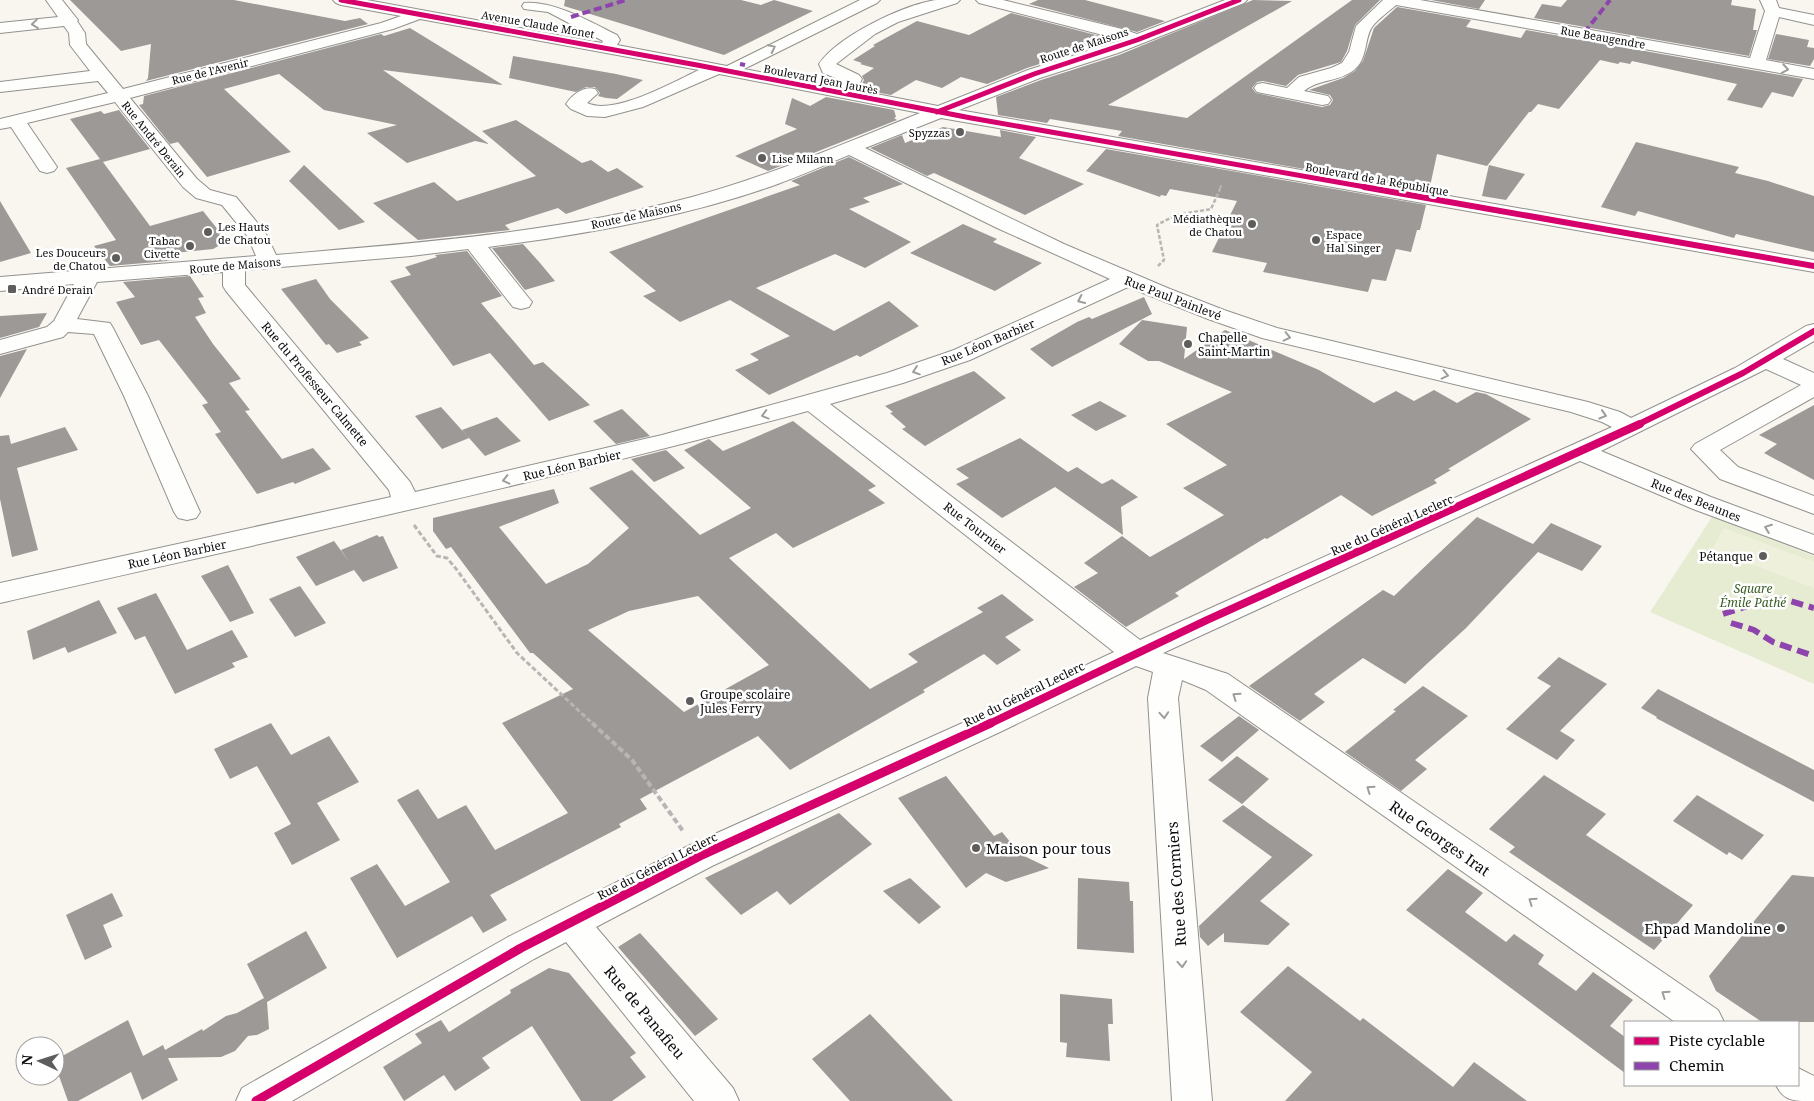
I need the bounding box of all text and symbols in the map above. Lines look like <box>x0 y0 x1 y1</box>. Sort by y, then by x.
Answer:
street label: Avenue Claude Monet <box>480 7 596 41</box>
one-way arrow <box>30 18 38 29</box>
street label: Rue Beaugendre <box>1559 22 1647 52</box>
street label: Route de Maisons <box>1038 24 1130 66</box>
one-way arrow <box>767 44 776 55</box>
street label: Rue de l'Avenir <box>170 54 251 88</box>
street label: Boulevard Jean Jaurès <box>762 61 880 97</box>
one-way arrow <box>1781 64 1789 74</box>
street label: Rue André Derain <box>119 98 189 180</box>
place label: Spyzzas <box>909 125 950 140</box>
marker: Spyzzas <box>954 126 966 138</box>
place label: Lise Milann <box>772 151 834 166</box>
marker: Lise Milann <box>756 152 768 164</box>
street label: Boulevard de la République <box>1304 159 1450 199</box>
street label: Route de Maisons <box>589 198 683 232</box>
place label: Médiathèque de Chatou <box>1173 211 1242 239</box>
marker: Médiathèque de Chatou <box>1246 218 1258 230</box>
place label: Les Hauts de Chatou <box>218 219 271 247</box>
marker: Les Hauts de Chatou <box>202 226 214 238</box>
place label: Espace Hal Singer <box>1326 227 1382 255</box>
place label: Tabac Civette <box>144 233 180 261</box>
marker: Espace Hal Singer <box>1310 234 1322 246</box>
marker: Tabac Civette <box>184 240 196 252</box>
place label: Les Douceurs de Chatou <box>36 245 106 273</box>
marker: Les Douceurs de Chatou <box>110 252 122 264</box>
street label: Route de Maisons <box>188 254 282 276</box>
street label: Rue Paul Painlevé <box>1122 272 1224 324</box>
place label: André Derain <box>22 282 93 297</box>
marker: André Derain <box>6 283 18 295</box>
one-way arrow <box>1078 294 1087 304</box>
street label: Rue Léon Barbier <box>939 314 1038 369</box>
street label: Rue du Professeur Calmette <box>258 318 372 450</box>
place label: Chapelle Saint-Martin <box>1198 329 1271 360</box>
one-way arrow <box>1283 331 1292 342</box>
marker: Chapelle Saint-Martin <box>1182 338 1194 350</box>
one-way arrow <box>912 365 921 375</box>
one-way arrow <box>1441 369 1450 380</box>
one-way arrow <box>762 409 770 419</box>
one-way arrow <box>1598 409 1606 419</box>
street label: Rue Léon Barbier <box>521 445 623 485</box>
one-way arrow <box>502 474 511 485</box>
street label: Rue des Beaunes <box>1649 474 1743 526</box>
street label: Rue du Général Leclerc <box>1328 490 1456 560</box>
street label: Rue Tournier <box>940 498 1010 558</box>
one-way arrow <box>1765 524 1773 534</box>
street label: Rue Léon Barbier <box>126 535 228 573</box>
place label: Pétanque <box>1699 548 1753 565</box>
marker: Pétanque <box>1757 550 1769 562</box>
park label: Square Émile Pathé <box>1719 580 1787 611</box>
street label: Rue du Général Leclerc <box>961 657 1087 731</box>
place label: Groupe scolaire Jules Ferry <box>699 686 790 717</box>
one-way arrow <box>1233 693 1242 702</box>
marker: Groupe scolaire Jules Ferry <box>684 695 696 707</box>
one-way arrow <box>1158 711 1169 719</box>
one-way arrow <box>1366 786 1375 795</box>
street label: Rue Georges Irat <box>1386 796 1494 880</box>
street label: Rue des Cormiers <box>1162 821 1190 947</box>
street label: Rue du Général Leclerc <box>594 828 720 904</box>
place label: Maison pour tous <box>986 838 1111 858</box>
marker: Maison pour tous <box>970 842 982 854</box>
one-way arrow <box>1529 899 1538 907</box>
place label: Ehpad Mandoline <box>1644 918 1771 938</box>
marker: Ehpad Mandoline <box>1775 922 1787 934</box>
one-way arrow <box>1177 960 1188 968</box>
street label: Rue de Panafieu <box>600 961 690 1063</box>
one-way arrow <box>1661 991 1671 1000</box>
legend <box>1624 1021 1799 1086</box>
text: Piste cyclable <box>1669 1030 1765 1050</box>
north arrow <box>15 1036 65 1086</box>
text: N <box>17 1054 36 1066</box>
text: Chemin <box>1669 1055 1725 1075</box>

